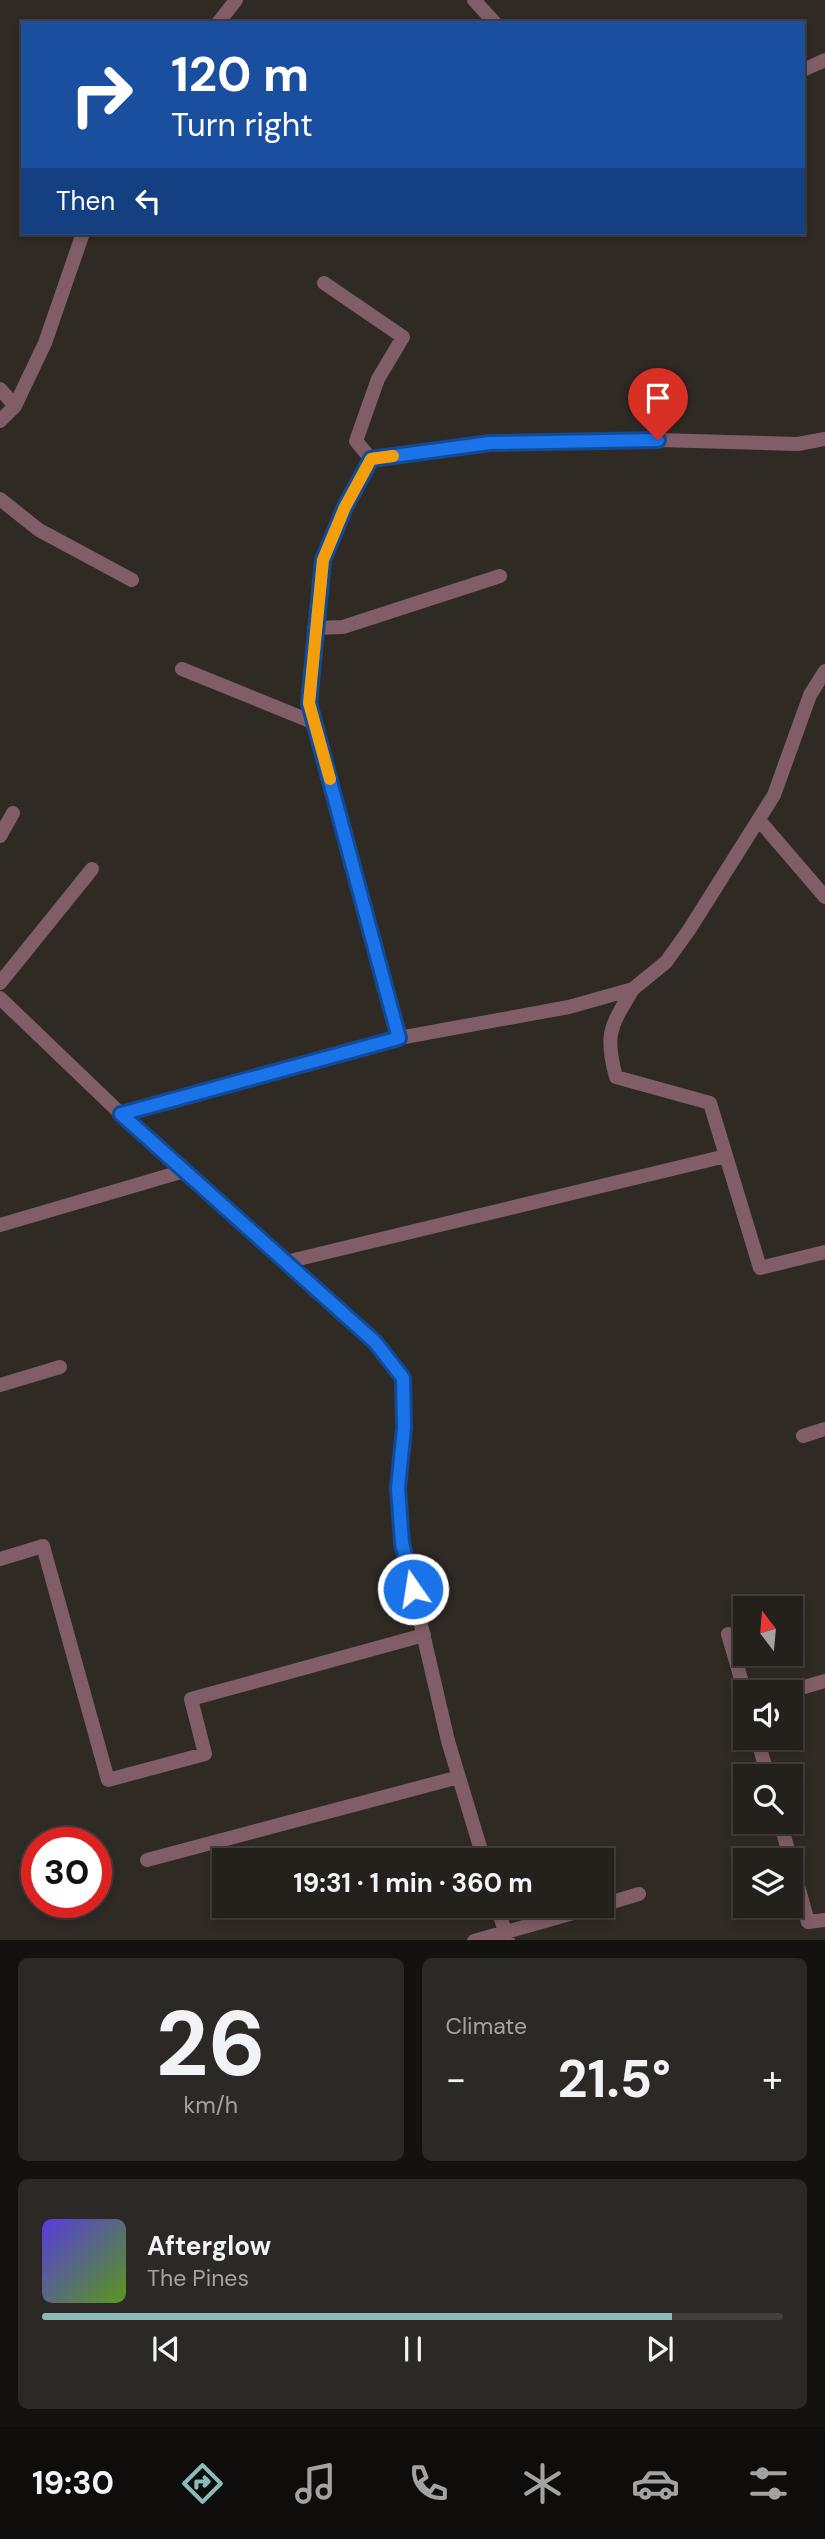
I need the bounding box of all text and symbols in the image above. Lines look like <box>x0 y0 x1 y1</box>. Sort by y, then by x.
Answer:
text: 120 m <box>171 42 309 106</box>
icon: right <box>56 49 147 140</box>
text: Turn right <box>171 104 313 146</box>
icon: left <box>129 182 167 220</box>
text: Then <box>56 184 115 218</box>
pin <box>628 368 688 440</box>
icon: arrive <box>639 379 677 417</box>
position arrow <box>376 1552 450 1626</box>
north arrow <box>733 1596 803 1666</box>
map controls <box>733 1596 803 1918</box>
button: sound <box>733 1680 803 1750</box>
button: search <box>733 1764 803 1834</box>
speed limit sign: 30 <box>21 1827 112 1918</box>
button: layers <box>733 1848 803 1918</box>
text: 19:31 · 1 min · 360 m <box>293 1866 533 1900</box>
text: 26 <box>156 1985 266 2103</box>
text: Climate <box>446 2011 527 2041</box>
text: 21.5° <box>558 2045 671 2113</box>
text: − <box>446 2054 466 2104</box>
text: + <box>762 2054 783 2104</box>
text: km/h <box>184 2090 238 2120</box>
text: Afterglow <box>147 2229 271 2263</box>
text: The Pines <box>147 2263 249 2293</box>
icon: previous <box>147 2330 185 2368</box>
icon: pause <box>394 2330 432 2368</box>
icon: next <box>641 2330 679 2368</box>
icon: directions <box>178 2459 227 2508</box>
icon: music <box>291 2459 340 2508</box>
icon: phone <box>404 2459 453 2508</box>
icon: climate <box>518 2459 567 2508</box>
icon: car <box>631 2459 680 2508</box>
icon: filters <box>744 2459 793 2508</box>
text: 19:30 <box>32 2462 114 2504</box>

